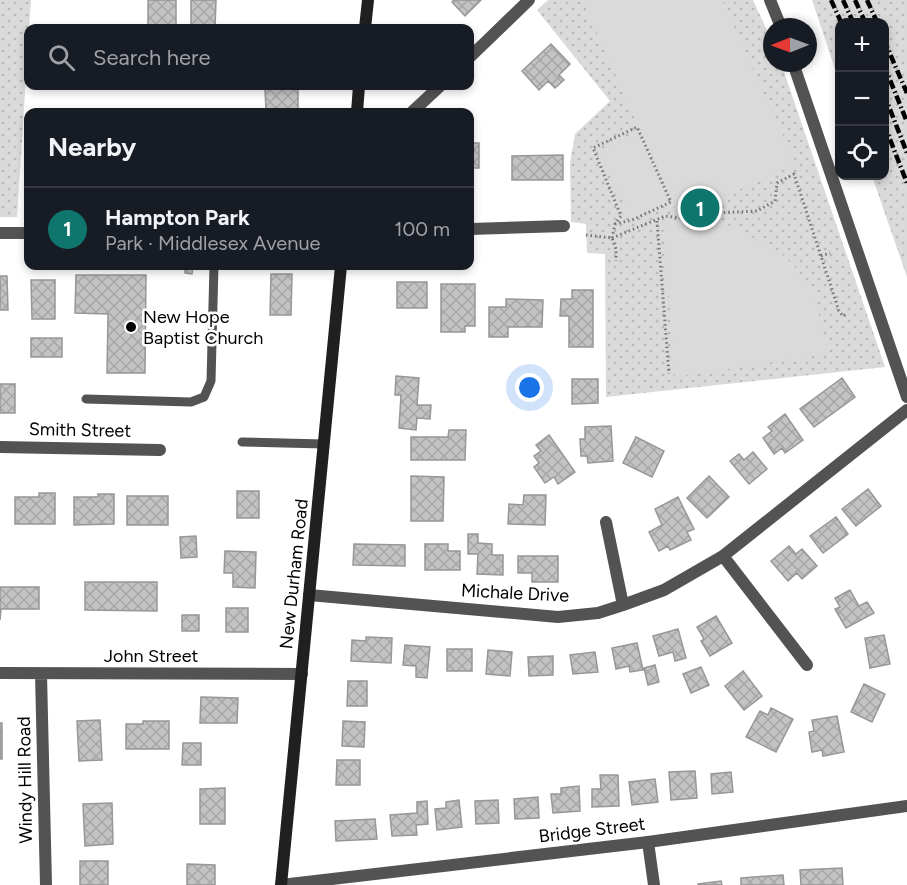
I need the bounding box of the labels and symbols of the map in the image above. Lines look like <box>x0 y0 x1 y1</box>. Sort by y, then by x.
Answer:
north arrow <box>763 18 817 72</box>
pin: 1 <box>680 186 720 230</box>
place label: New Hope Baptist Church <box>143 306 263 349</box>
marker: New Hope Baptist Church <box>124 320 138 334</box>
your location <box>515 373 544 402</box>
street label: Smith Street <box>29 418 131 442</box>
street label: New Durham Road <box>275 498 313 650</box>
street label: Michale Drive <box>460 579 570 607</box>
street label: John Street <box>104 645 199 667</box>
street label: Windy Hill Road <box>13 716 37 844</box>
street label: Bridge Street <box>538 813 647 847</box>

